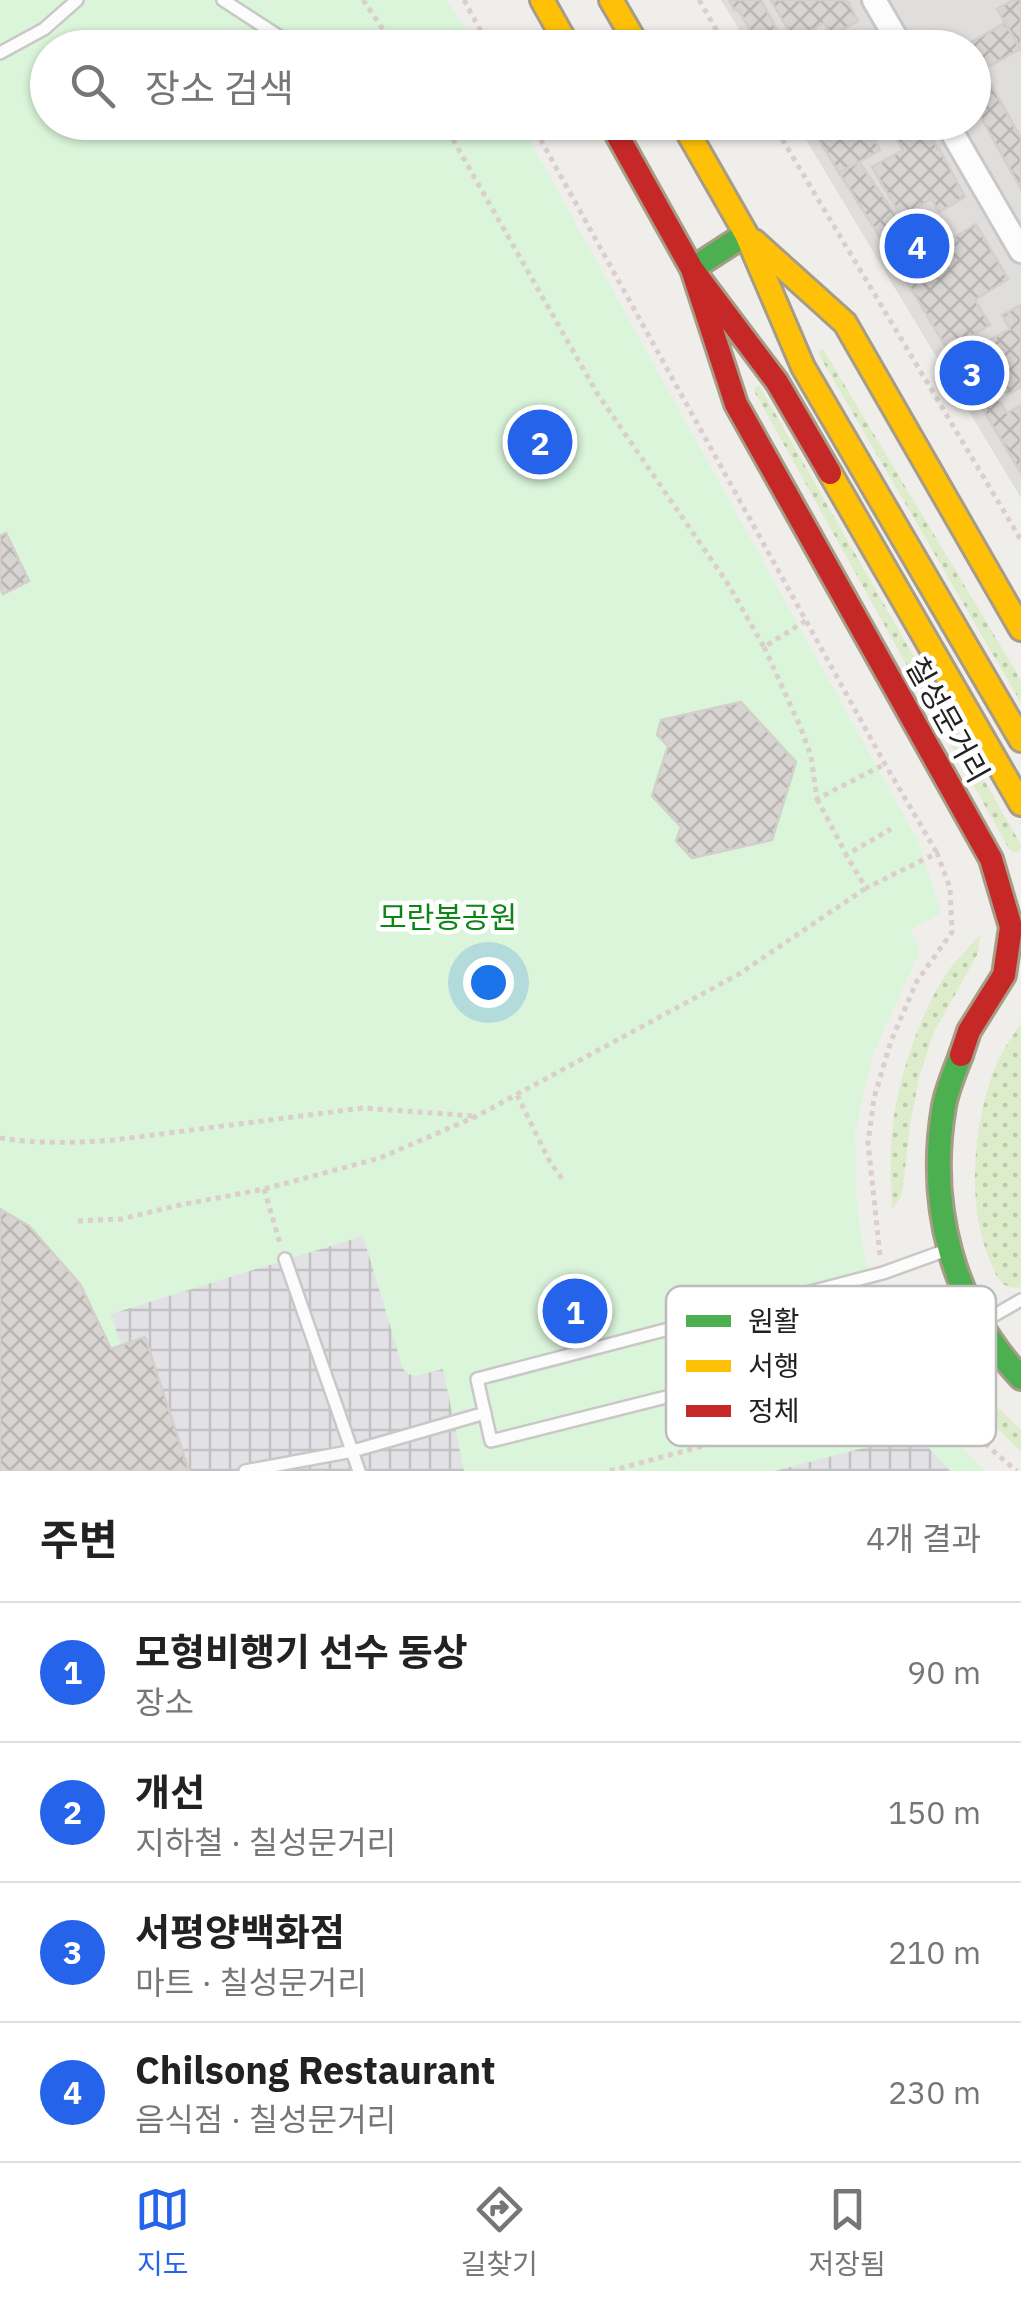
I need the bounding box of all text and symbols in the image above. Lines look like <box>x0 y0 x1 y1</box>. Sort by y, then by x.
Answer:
search box <box>30 30 991 140</box>
icon: search <box>65 58 120 113</box>
text: 장소 검색 <box>145 63 294 112</box>
pin: 4 <box>884 208 950 284</box>
pin: 3 <box>940 336 1004 410</box>
pin: 2 <box>508 404 572 480</box>
street label: 칠성문거리 <box>898 649 999 789</box>
park label: 모란봉공원 <box>379 897 517 936</box>
your location <box>463 957 514 1008</box>
pin: 1 <box>542 1274 608 1348</box>
legend <box>666 1286 996 1446</box>
text: 원활 <box>748 1302 800 1339</box>
text: 서행 <box>748 1347 800 1384</box>
text: 정체 <box>748 1392 800 1429</box>
text: 주변 <box>40 1512 117 1567</box>
text: 4개 결과 <box>866 1517 981 1559</box>
text: 모형비행기 선수 동상 <box>135 1627 468 1676</box>
text: 1 <box>63 1651 82 1693</box>
text: 90 m <box>907 1651 981 1693</box>
text: 장소 <box>135 1681 194 1723</box>
text: 개선 <box>135 1767 205 1816</box>
text: 2 <box>63 1791 82 1833</box>
text: 150 m <box>888 1791 981 1833</box>
text: 지하철 · 칠성문거리 <box>135 1821 396 1863</box>
text: 서평양백화점 <box>135 1907 345 1956</box>
text: 3 <box>63 1931 82 1973</box>
text: 210 m <box>888 1931 981 1973</box>
text: 마트 · 칠성문거리 <box>135 1961 367 2003</box>
text: Chilsong Restaurant <box>135 2045 496 2094</box>
text: 4 <box>63 2071 82 2113</box>
text: 230 m <box>888 2071 981 2113</box>
text: 음식점 · 칠성문거리 <box>135 2098 396 2140</box>
tab: 지도 <box>135 2182 190 2282</box>
tab: 길찾기 <box>461 2182 538 2282</box>
tab: 저장됨 <box>808 2182 886 2282</box>

